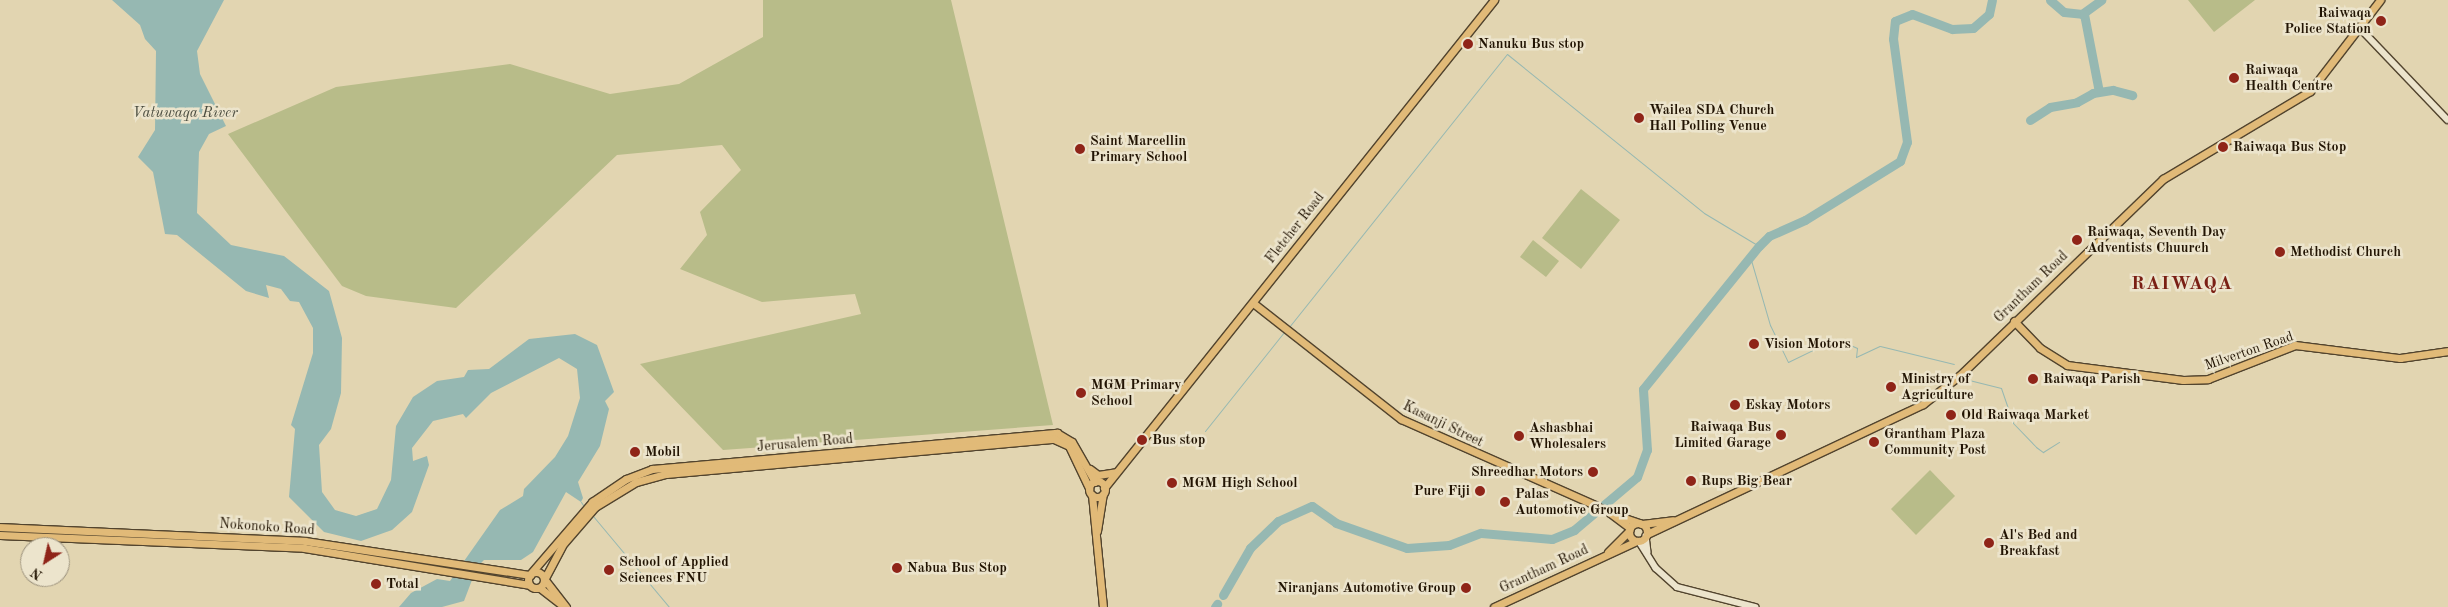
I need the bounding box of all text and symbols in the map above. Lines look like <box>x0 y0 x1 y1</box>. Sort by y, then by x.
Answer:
place label: Raiwaqa Police Station <box>2284 5 2371 38</box>
marker: Raiwaqa Police Station <box>2375 15 2387 27</box>
place label: Nanuku Bus stop <box>1478 36 1584 52</box>
marker: Nanuku Bus stop <box>1462 38 1474 50</box>
place label: Raiwaqa Health Centre <box>2245 62 2333 94</box>
marker: Raiwaqa Health Centre <box>2227 71 2241 85</box>
place label: Wailea SDA Church Hall Polling Venue <box>1649 102 1774 134</box>
water label: Vatuwaqa River <box>132 105 238 123</box>
marker: Wailea SDA Church Hall Polling Venue <box>1633 112 1645 124</box>
place label: Saint Marcellin Primary School <box>1090 133 1187 166</box>
place label: Raiwaqa Bus Stop <box>2233 139 2346 155</box>
marker: Raiwaqa Bus Stop <box>2217 141 2229 153</box>
marker: Saint Marcellin Primary School <box>1074 143 1086 155</box>
street label: Fletcher Road <box>1262 189 1328 267</box>
place label: Raiwaqa, Seventh Day Adventists Chuurch <box>2087 224 2226 256</box>
marker: Raiwaqa, Seventh Day Adventists Chuurch <box>2071 234 2083 246</box>
place label: Methodist Church <box>2290 244 2401 260</box>
marker: Methodist Church <box>2274 246 2286 258</box>
street label: Grantham Road <box>1991 248 2071 326</box>
district label: RAIWAQA <box>2130 274 2234 296</box>
street label: Milverton Road <box>2202 328 2296 374</box>
place label: Vision Motors <box>1764 336 1851 352</box>
marker: Vision Motors <box>1748 338 1760 350</box>
place label: Ministry of Agriculture <box>1901 371 1974 404</box>
place label: Raiwaqa Parish <box>2043 371 2141 387</box>
marker: Raiwaqa Parish <box>2027 373 2039 385</box>
place label: MGM Primary School <box>1091 377 1182 410</box>
marker: Ministry of Agriculture <box>1885 381 1897 393</box>
marker: MGM Primary School <box>1075 387 1087 399</box>
street label: Kasanji Street <box>1400 397 1486 451</box>
place label: Eskay Motors <box>1745 397 1830 413</box>
marker: Eskay Motors <box>1729 399 1741 411</box>
place label: Old Raiwaqa Market <box>1961 407 2089 423</box>
marker: Old Raiwaqa Market <box>1945 409 1957 421</box>
place label: Raiwaqa Bus Limited Garage <box>1674 419 1771 452</box>
place label: Ashasbhai Wholesalers <box>1529 420 1606 452</box>
place label: Grantham Plaza Community Post <box>1884 426 1986 458</box>
marker: Raiwaqa Bus Limited Garage <box>1775 429 1787 441</box>
street label: Jerusalem Road <box>756 430 854 456</box>
marker: Ashasbhai Wholesalers <box>1513 430 1525 442</box>
place label: Bus stop <box>1152 432 1205 448</box>
marker: Bus stop <box>1136 434 1148 446</box>
marker: Grantham Plaza Community Post <box>1868 436 1880 448</box>
place label: Mobil <box>645 444 680 460</box>
marker: Mobil <box>629 446 641 458</box>
place label: Shreedhar Motors <box>1471 464 1583 480</box>
marker: Shreedhar Motors <box>1587 466 1599 478</box>
place label: Rups Big Bear <box>1701 473 1792 489</box>
place label: MGM High School <box>1182 475 1298 491</box>
marker: Rups Big Bear <box>1685 475 1697 487</box>
marker: MGM High School <box>1166 477 1178 489</box>
place label: Pure Fiji <box>1414 483 1470 499</box>
marker: Pure Fiji <box>1474 485 1486 497</box>
place label: Palas Automotive Group <box>1515 486 1629 518</box>
marker: Palas Automotive Group <box>1499 496 1511 508</box>
street label: Nokonoko Road <box>219 515 315 539</box>
place label: Al's Bed and Breakfast <box>1999 527 2078 560</box>
north arrow <box>20 537 70 587</box>
marker: Al's Bed and Breakfast <box>1983 537 1995 549</box>
street label: Grantham Road <box>1497 541 1591 597</box>
place label: School of Applied Sciences FNU <box>619 554 729 586</box>
place label: Nabua Bus Stop <box>907 560 1007 576</box>
marker: Nabua Bus Stop <box>891 562 903 574</box>
marker: School of Applied Sciences FNU <box>603 564 615 576</box>
text: N <box>29 565 45 582</box>
place label: Total <box>386 576 419 592</box>
marker: Total <box>370 578 382 590</box>
place label: Niranjans Automotive Group <box>1277 580 1456 596</box>
marker: Niranjans Automotive Group <box>1460 582 1472 594</box>

